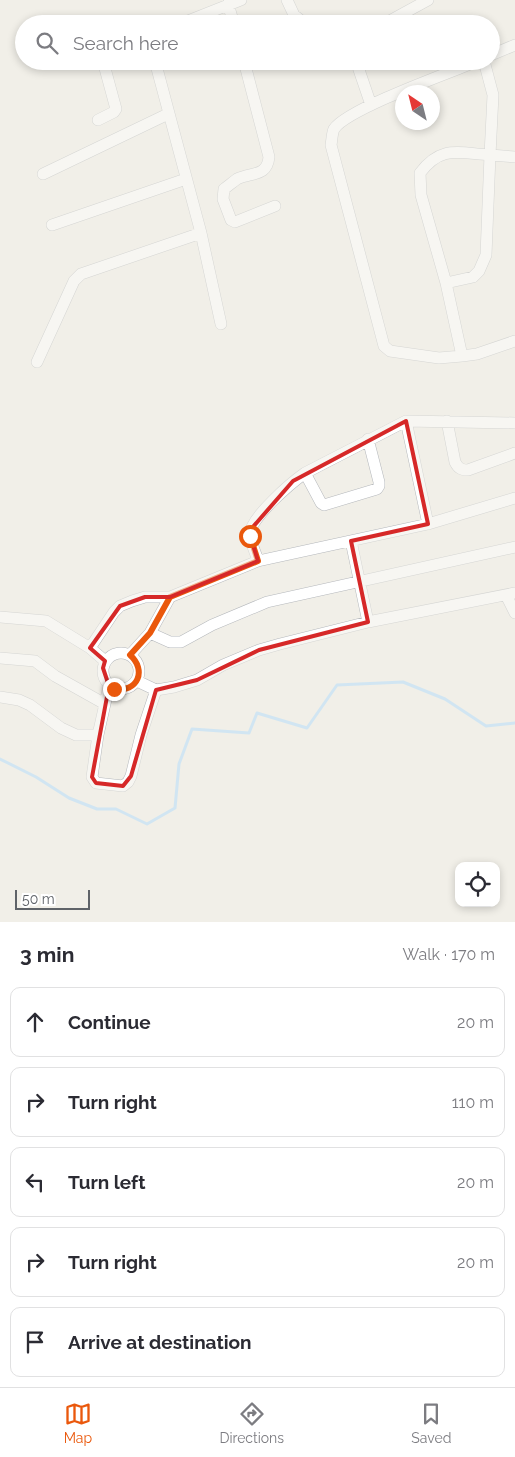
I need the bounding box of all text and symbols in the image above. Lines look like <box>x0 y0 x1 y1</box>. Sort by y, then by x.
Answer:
search box <box>15 15 500 70</box>
icon: search <box>33 29 61 57</box>
text: Search here <box>73 32 179 54</box>
north arrow <box>395 85 440 130</box>
route start <box>239 525 262 548</box>
route end <box>103 678 126 701</box>
map controls <box>455 862 500 907</box>
button: locate <box>455 862 500 907</box>
scale bar <box>15 887 90 910</box>
text: 50 m <box>22 891 55 907</box>
text: 3 min <box>20 942 74 967</box>
text: Walk · 170 m <box>403 945 495 964</box>
icon: ahead <box>21 1008 49 1036</box>
text: Continue <box>68 1011 151 1033</box>
text: 20 m <box>457 1013 494 1032</box>
icon: right <box>21 1088 49 1116</box>
text: Turn right <box>68 1091 157 1113</box>
text: 110 m <box>452 1093 494 1112</box>
icon: left <box>21 1168 49 1196</box>
text: Turn left <box>68 1171 145 1193</box>
text: 20 m <box>457 1173 494 1192</box>
icon: right <box>21 1248 49 1276</box>
text: Turn right <box>68 1251 157 1273</box>
text: 20 m <box>457 1253 494 1272</box>
icon: arrive <box>21 1328 49 1356</box>
text: Arrive at destination <box>68 1331 252 1353</box>
tab: Map <box>64 1400 92 1446</box>
tab: Directions <box>219 1400 284 1446</box>
tab: Saved <box>411 1400 451 1446</box>

